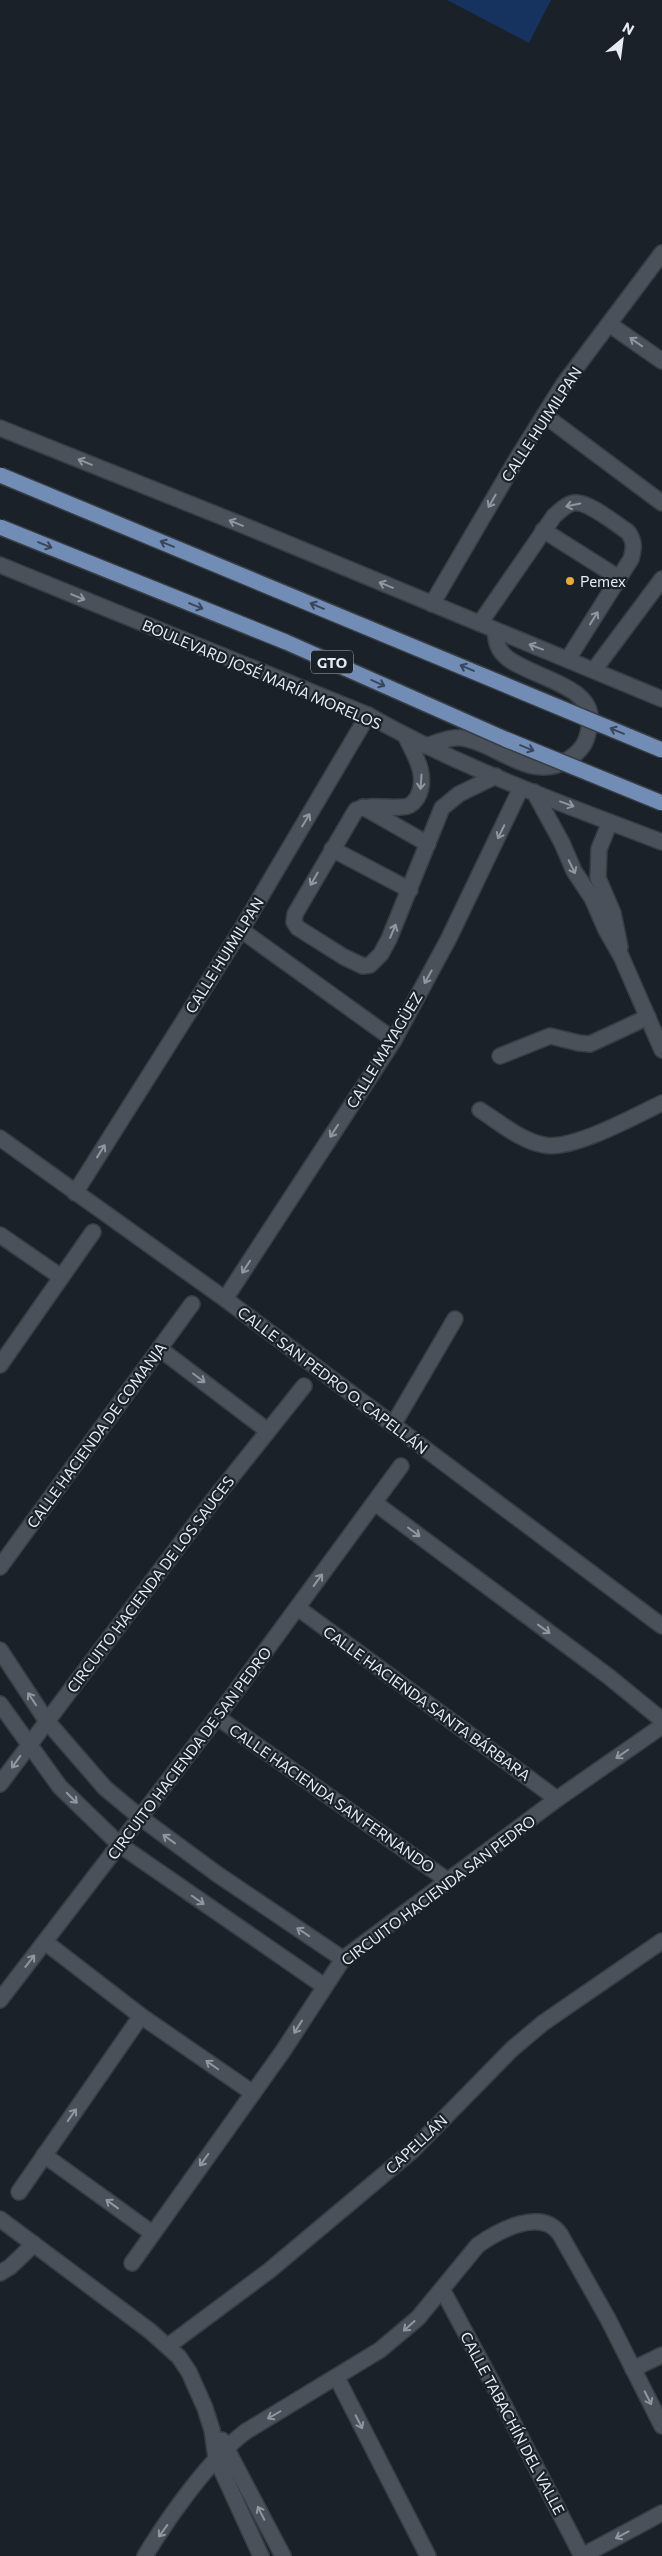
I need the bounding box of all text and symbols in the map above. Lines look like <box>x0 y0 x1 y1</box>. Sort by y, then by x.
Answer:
north arrow <box>597 15 647 65</box>
text: N <box>620 18 637 38</box>
one-way arrow <box>629 337 643 347</box>
street label: CALLE HUIMILPAN <box>497 363 585 485</box>
one-way arrow <box>78 457 93 466</box>
one-way arrow <box>486 494 496 508</box>
one-way arrow <box>566 500 582 510</box>
one-way arrow <box>229 517 244 527</box>
one-way arrow <box>160 539 175 548</box>
one-way arrow <box>37 541 52 551</box>
place label: Pemex <box>580 572 626 590</box>
marker: Pemex <box>564 575 576 587</box>
one-way arrow <box>379 579 394 589</box>
one-way arrow <box>69 593 85 602</box>
one-way arrow <box>310 601 325 611</box>
one-way arrow <box>188 602 203 611</box>
one-way arrow <box>588 611 599 625</box>
street label: BOULEVARD JOSÉ MARÍA MORELOS <box>140 614 385 733</box>
one-way arrow <box>529 642 544 651</box>
road number: GTO <box>311 650 353 674</box>
one-way arrow <box>460 663 475 673</box>
one-way arrow <box>370 678 385 688</box>
one-way arrow <box>610 726 625 735</box>
one-way arrow <box>519 744 534 753</box>
one-way arrow <box>416 773 426 789</box>
one-way arrow <box>559 800 575 809</box>
one-way arrow <box>302 813 312 827</box>
one-way arrow <box>495 824 505 839</box>
one-way arrow <box>568 859 578 874</box>
one-way arrow <box>309 871 319 885</box>
street label: CALLE HUIMILPAN <box>181 894 267 1016</box>
one-way arrow <box>388 924 398 939</box>
one-way arrow <box>422 970 432 984</box>
street label: CALLE MAYAGÜEZ <box>342 989 426 1111</box>
one-way arrow <box>329 1123 339 1137</box>
one-way arrow <box>97 1145 107 1159</box>
one-way arrow <box>240 1260 251 1274</box>
street label: CALLE SAN PEDRO O. CAPELLÁN <box>234 1302 432 1457</box>
street label: CALLE HACIENDA DE COMANJA <box>23 1339 169 1531</box>
one-way arrow <box>192 1373 206 1383</box>
street label: CIRCUITO HACIENDA DE LOS SAUCES <box>63 1472 237 1696</box>
one-way arrow <box>407 1527 421 1537</box>
one-way arrow <box>313 1574 323 1588</box>
street label: CALLE HACIENDA SANTA BÁRBARA <box>320 1621 535 1784</box>
one-way arrow <box>537 1624 551 1634</box>
street label: CIRCUITO HACIENDA DE SAN PEDRO <box>103 1643 275 1863</box>
one-way arrow <box>27 1692 37 1706</box>
street label: CALLE HACIENDA SAN FERNANDO <box>226 1720 438 1876</box>
one-way arrow <box>615 1749 629 1759</box>
one-way arrow <box>11 1755 21 1769</box>
one-way arrow <box>66 1792 78 1804</box>
street label: CIRCUITO HACIENDA SAN PEDRO <box>337 1811 539 1969</box>
one-way arrow <box>162 1834 176 1844</box>
one-way arrow <box>191 1895 205 1905</box>
one-way arrow <box>296 1927 310 1937</box>
one-way arrow <box>24 1955 35 1968</box>
one-way arrow <box>293 2019 303 2033</box>
one-way arrow <box>206 2060 220 2070</box>
one-way arrow <box>67 2108 77 2122</box>
street label: CAPELLÁN <box>381 2110 451 2177</box>
one-way arrow <box>199 2153 210 2166</box>
one-way arrow <box>106 2199 120 2210</box>
one-way arrow <box>403 2320 416 2332</box>
street label: CALLE TABACHÍN DEL VALLE <box>457 2328 570 2518</box>
one-way arrow <box>643 2390 653 2405</box>
one-way arrow <box>266 2410 281 2420</box>
one-way arrow <box>354 2414 364 2429</box>
one-way arrow <box>256 2505 266 2520</box>
one-way arrow <box>157 2524 168 2537</box>
one-way arrow <box>615 2530 630 2540</box>

